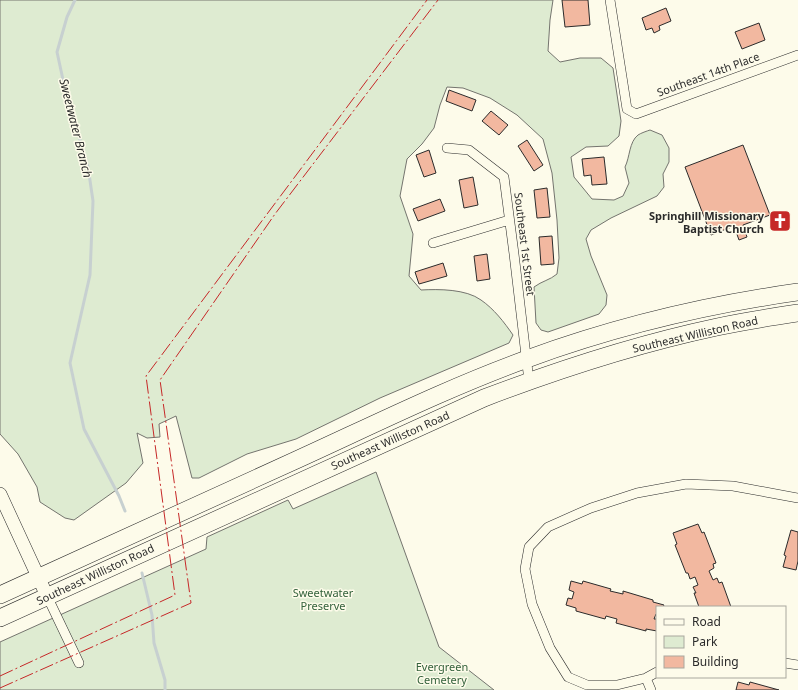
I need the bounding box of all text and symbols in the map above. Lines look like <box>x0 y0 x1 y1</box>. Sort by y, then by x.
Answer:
street label: Southeast 14th Place <box>655 48 761 100</box>
water label: Sweetwater Branch <box>55 76 97 180</box>
street label: Southeast 1st Street <box>511 192 539 296</box>
place label: Springhill Missionary Baptist Church <box>649 208 765 236</box>
church icon: Springhill Missionary Baptist Church <box>767 208 793 234</box>
street label: Southeast Williston Road <box>631 312 759 356</box>
street label: Southeast Williston Road <box>328 407 452 473</box>
street label: Southeast Williston Road <box>34 540 156 608</box>
park label: Sweetwater Preserve <box>293 585 354 613</box>
legend <box>656 606 786 678</box>
text: Road <box>692 613 721 630</box>
text: Park <box>692 633 718 650</box>
text: Building <box>692 653 739 670</box>
park label: Evergreen Cemetery <box>416 659 468 687</box>

